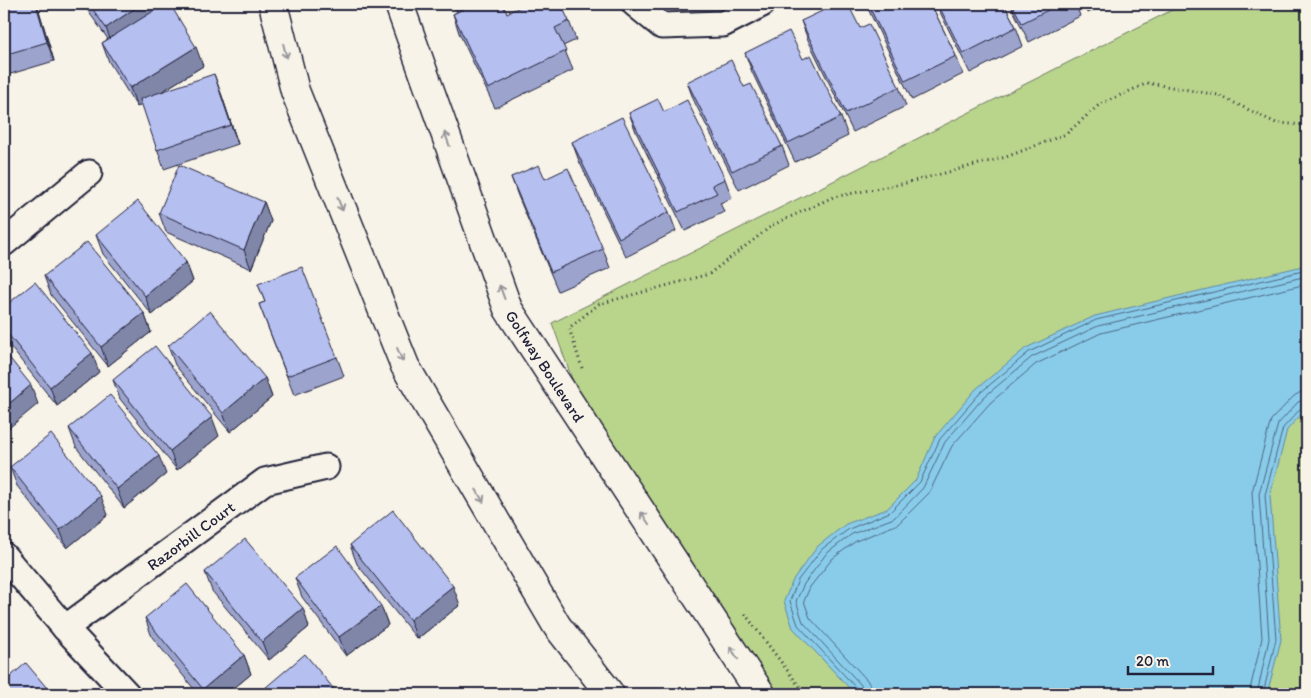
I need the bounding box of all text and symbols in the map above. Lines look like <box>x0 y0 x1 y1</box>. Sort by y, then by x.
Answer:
one-way arrow <box>281 43 290 59</box>
one-way arrow <box>442 131 452 147</box>
one-way arrow <box>336 195 345 211</box>
one-way arrow <box>497 285 506 300</box>
street label: Golfway Boulevard <box>502 306 589 426</box>
one-way arrow <box>396 346 405 362</box>
one-way arrow <box>476 488 486 502</box>
street label: Razorbill Court <box>143 497 238 574</box>
one-way arrow <box>640 511 650 525</box>
scale bar <box>1128 643 1214 675</box>
one-way arrow <box>729 647 739 661</box>
text: 20 m <box>1136 652 1170 670</box>

